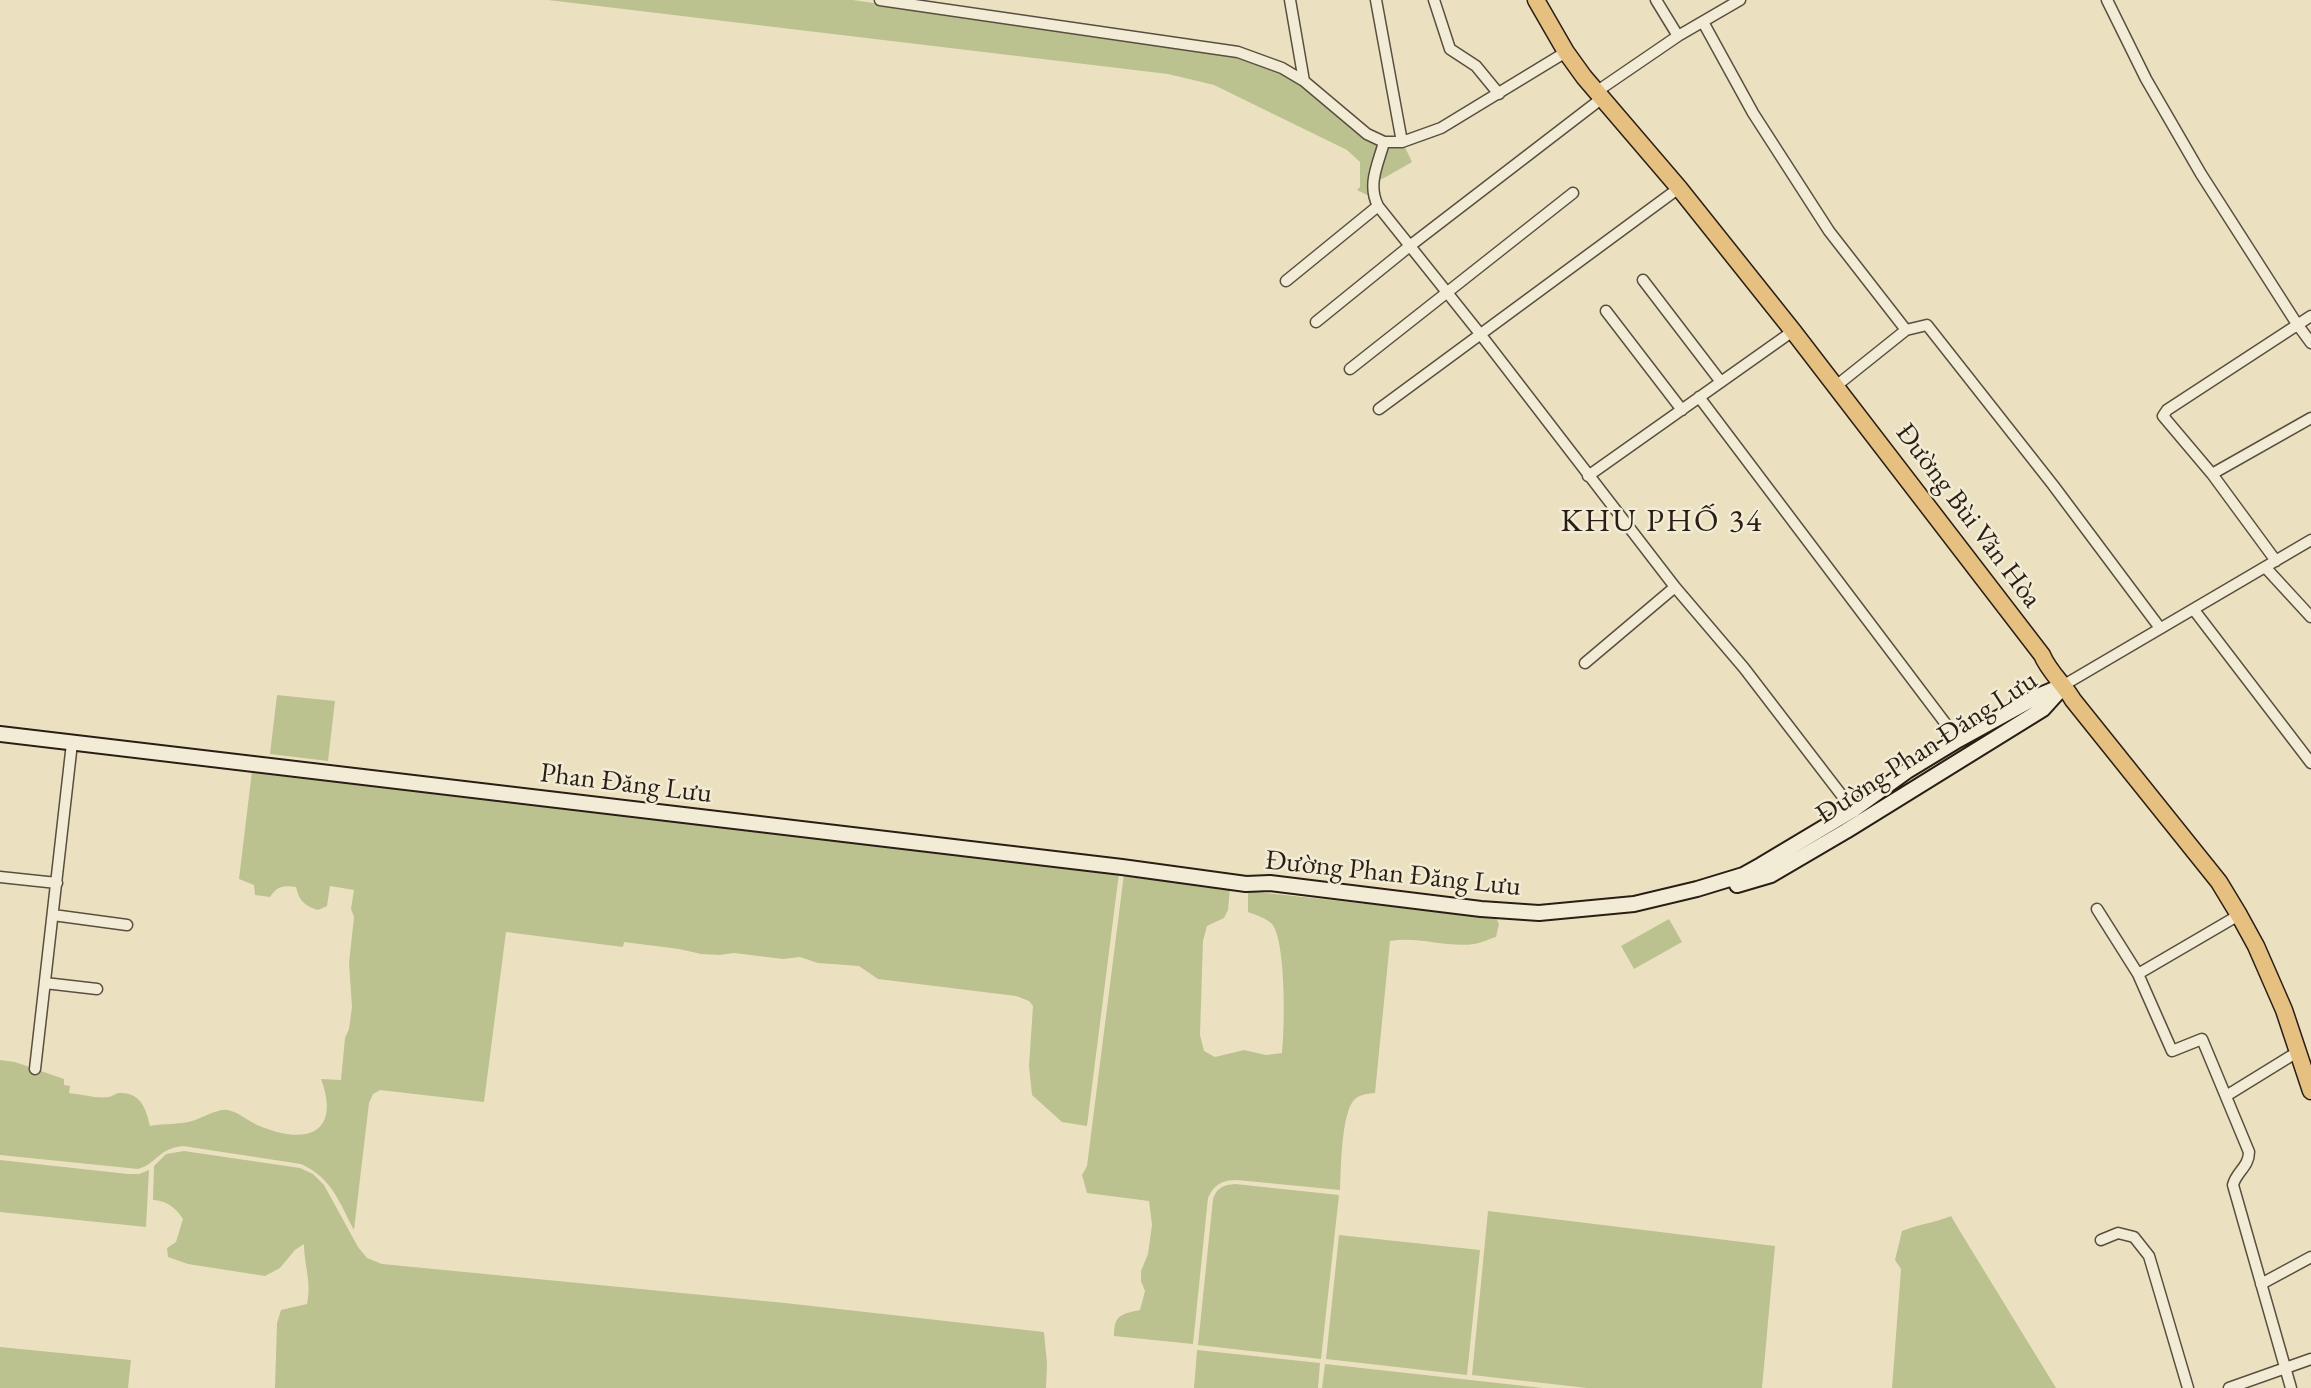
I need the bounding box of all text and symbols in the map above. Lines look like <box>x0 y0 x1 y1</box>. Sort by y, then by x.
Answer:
street label: Đường Bùi Văn Hòa <box>1888 417 2048 615</box>
district label: KHU PHỐ 34 <box>1562 503 1762 541</box>
street label: Đường Phan Đăng Lưu <box>1810 664 2044 832</box>
street label: Phan Đăng Lưu <box>538 757 714 811</box>
street label: Đường Phan Đăng Lưu <box>1264 844 1522 904</box>

